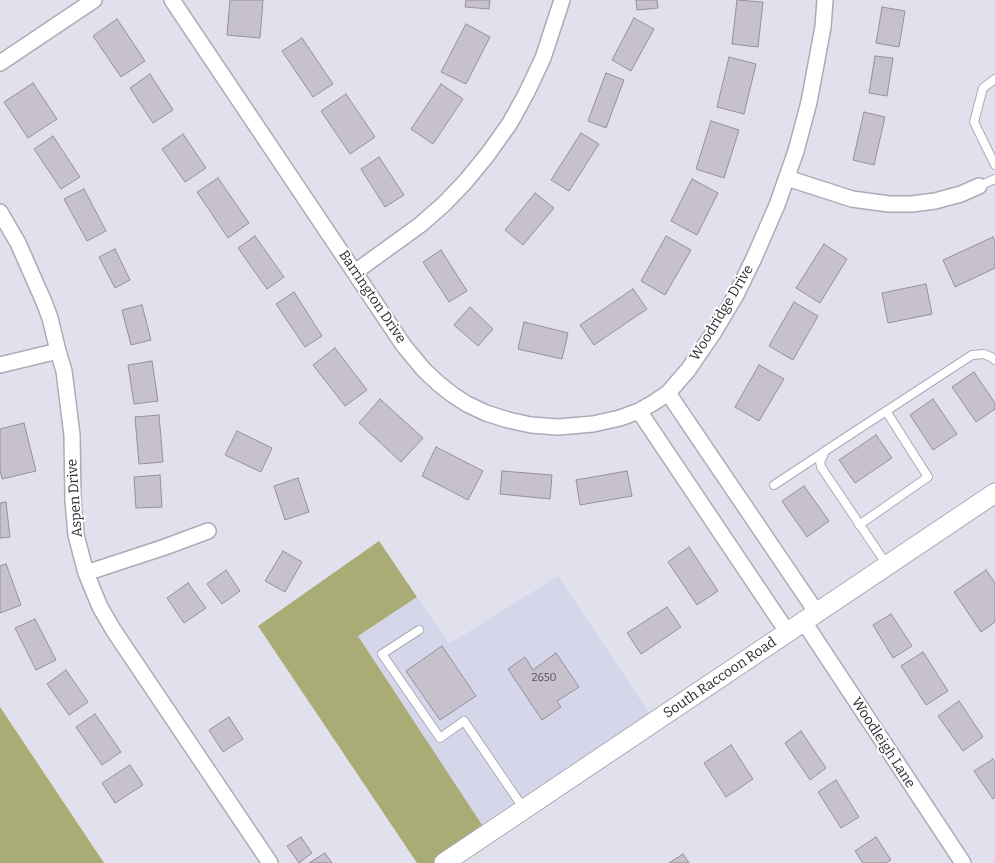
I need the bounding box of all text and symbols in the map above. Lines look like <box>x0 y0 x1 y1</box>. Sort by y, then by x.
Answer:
street label: Barrington Drive <box>335 247 409 347</box>
street label: Woodridge Drive <box>687 262 757 364</box>
street label: Aspen Drive <box>64 458 86 538</box>
street label: South Raccoon Road <box>660 634 780 722</box>
house number: 2650 <box>531 671 557 685</box>
street label: Woodleigh Lane <box>848 695 918 791</box>

